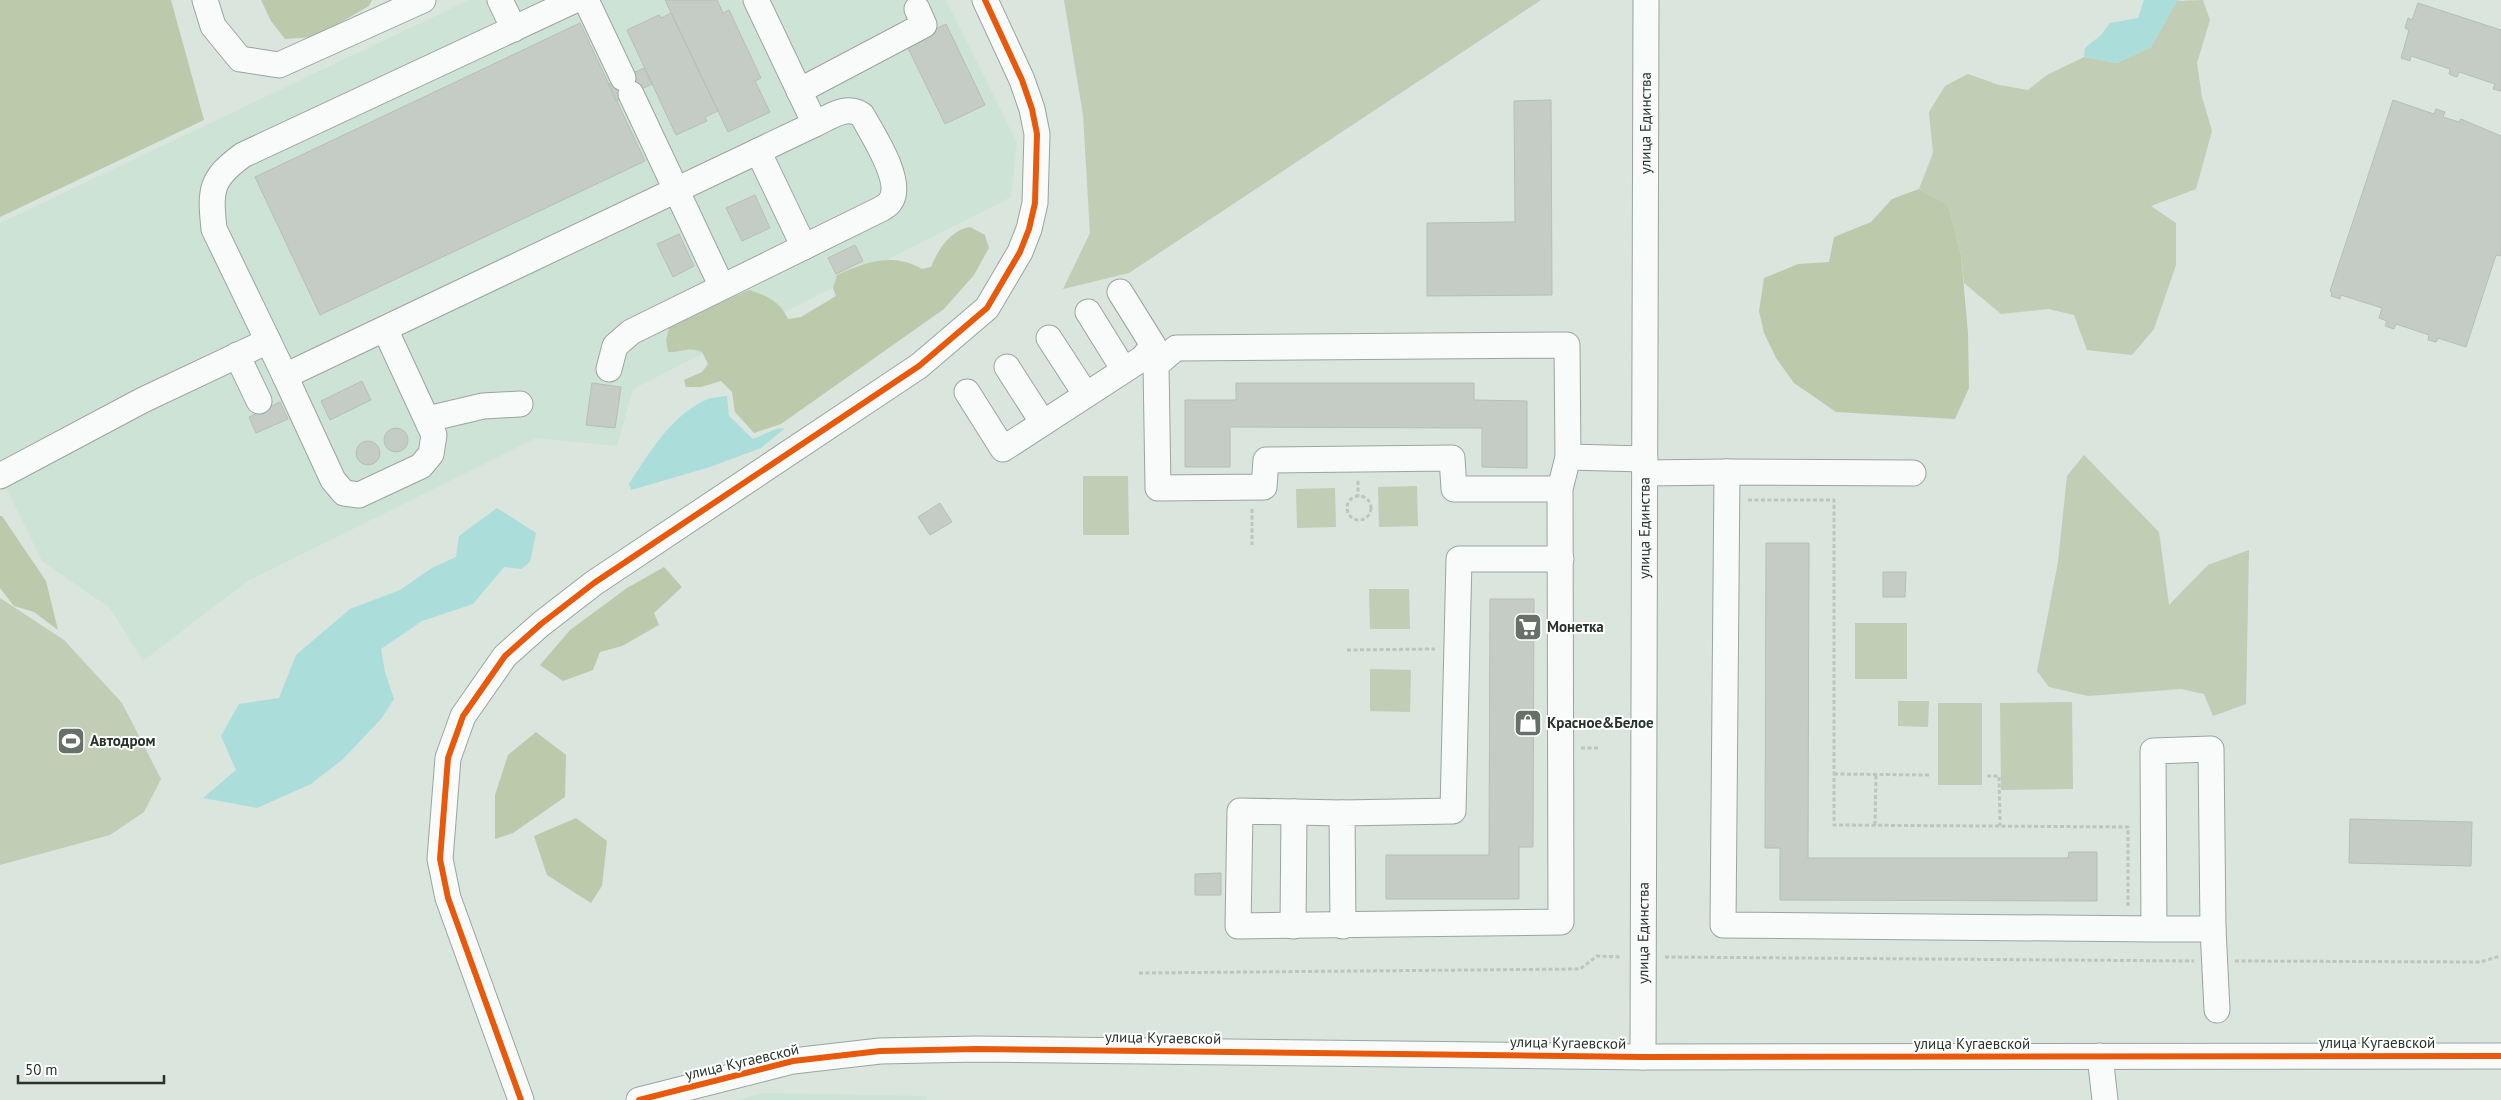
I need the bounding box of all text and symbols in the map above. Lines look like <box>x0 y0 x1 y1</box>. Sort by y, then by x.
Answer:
street label: улица Единства <box>1636 72 1655 174</box>
street label: улица Единства <box>1634 477 1654 579</box>
supermarket icon: Монетка <box>1513 612 1543 642</box>
place label: Монетка <box>1547 617 1604 636</box>
shop icon: Красное&Белое <box>1513 708 1543 738</box>
place label: Красное&Белое <box>1547 713 1654 732</box>
sports icon: Автодром <box>56 726 86 756</box>
place label: Автодром <box>90 731 156 750</box>
street label: улица Единства <box>1633 882 1652 984</box>
street label: улица Кугаевской <box>1105 1027 1221 1048</box>
street label: улица Кугаевской <box>1510 1032 1626 1053</box>
street label: улица Кугаевской <box>2319 1033 2435 1052</box>
street label: улица Кугаевской <box>1914 1034 2030 1053</box>
street label: улица Кугаевской <box>683 1039 801 1084</box>
scale bar <box>18 1052 164 1084</box>
text: 50 m <box>25 1060 58 1079</box>

